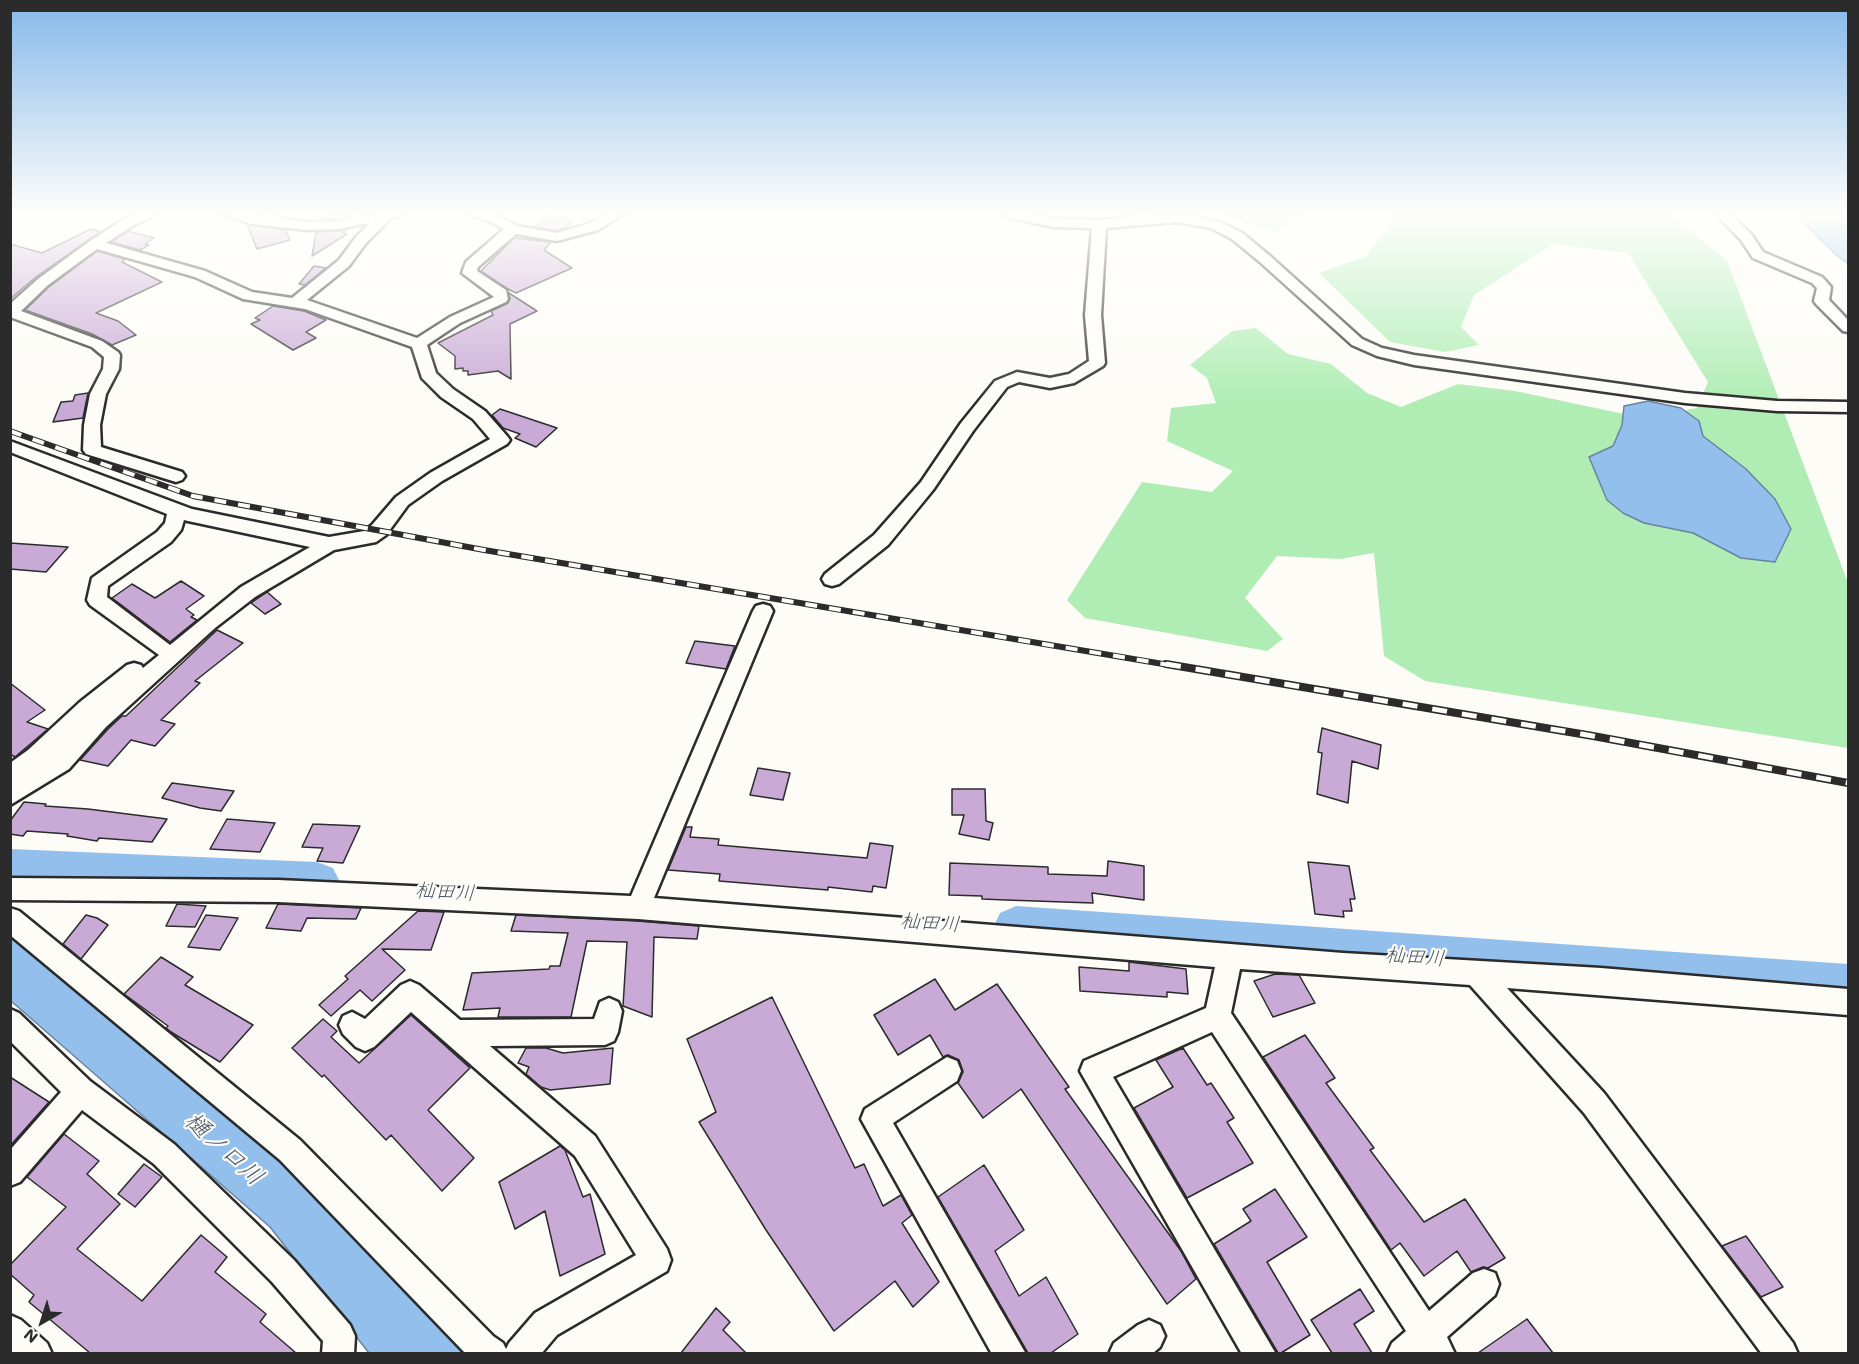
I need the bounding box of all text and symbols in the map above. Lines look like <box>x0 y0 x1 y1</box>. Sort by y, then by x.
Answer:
water label: 杣田川 <box>414 878 476 906</box>
water label: 杣田川 <box>899 909 961 937</box>
water label: 杣田川 <box>1384 943 1446 971</box>
water label: 樋ノ口川 <box>179 1106 269 1192</box>
north arrow <box>12 1292 72 1352</box>
text: N <box>19 1324 42 1348</box>

